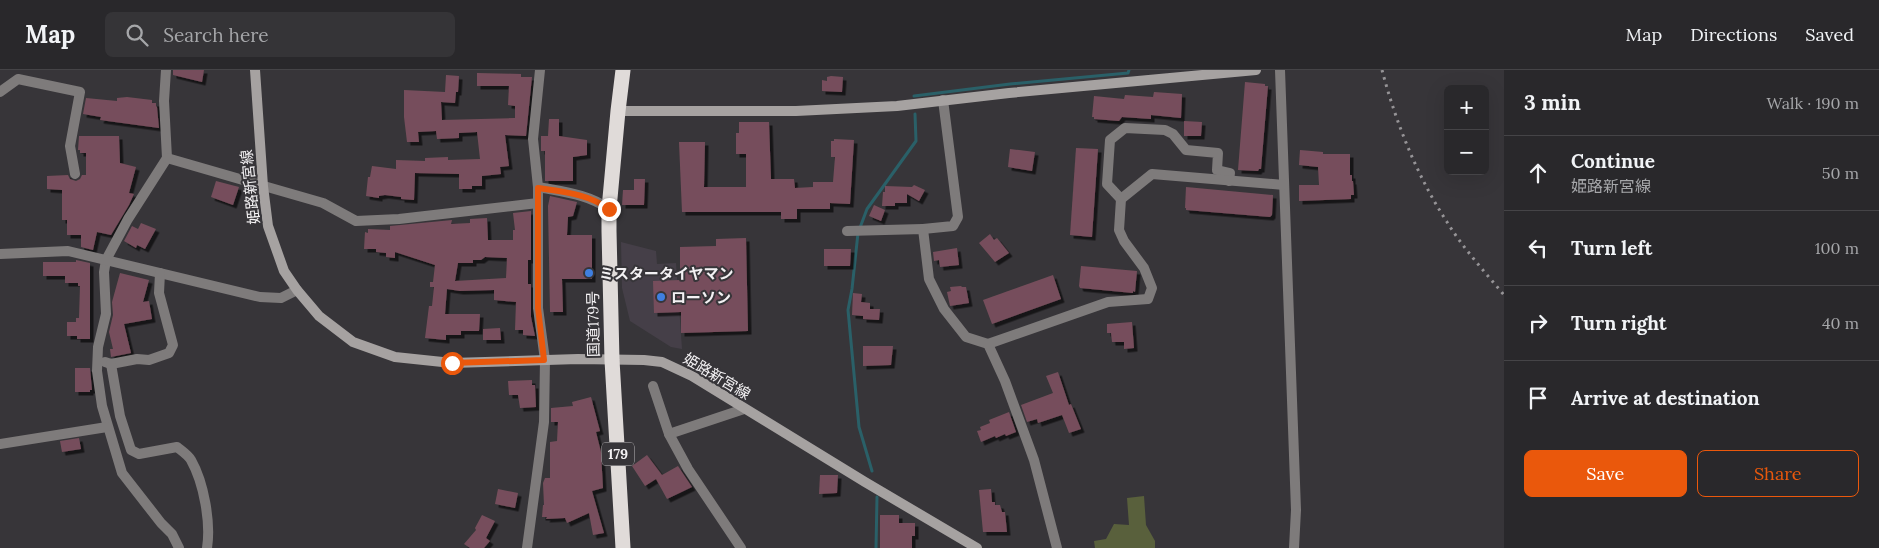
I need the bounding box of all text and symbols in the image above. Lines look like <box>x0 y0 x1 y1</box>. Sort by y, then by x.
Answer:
search box <box>105 12 455 57</box>
text: Map <box>25 19 75 50</box>
icon: search <box>123 21 151 49</box>
text: Search here <box>163 23 269 47</box>
text: Map <box>1626 23 1662 46</box>
text: Directions <box>1690 23 1777 46</box>
text: Saved <box>1805 23 1854 46</box>
map controls <box>1444 85 1489 175</box>
button: + <box>1444 85 1489 130</box>
text: 3 min <box>1524 89 1581 116</box>
text: Walk · 190 m <box>1767 93 1859 113</box>
button: − <box>1444 130 1489 175</box>
street label: 姫路新宮線 <box>237 149 263 225</box>
text: Continue <box>1571 149 1655 173</box>
icon: ahead <box>1524 159 1552 187</box>
text: 50 m <box>1822 163 1859 183</box>
text: 姫路新宮線 <box>1571 176 1651 196</box>
route end <box>598 198 621 221</box>
icon: left <box>1524 234 1552 262</box>
text: Turn left <box>1571 236 1652 260</box>
text: 100 m <box>1815 238 1859 258</box>
place label: ミスタータイヤマン <box>599 264 734 283</box>
marker: ミスタータイヤマン <box>583 267 595 279</box>
place label: ローソン <box>671 288 731 307</box>
street label: 国道179号 <box>583 291 603 357</box>
marker: ローソン <box>655 291 667 303</box>
icon: right <box>1524 309 1552 337</box>
text: Turn right <box>1571 311 1667 335</box>
text: 40 m <box>1822 313 1859 333</box>
street label: 姫路新宮線 <box>680 349 754 403</box>
route start <box>441 352 464 375</box>
icon: arrive <box>1524 384 1552 412</box>
text: Arrive at destination <box>1571 386 1760 410</box>
road number: 179 <box>602 442 634 466</box>
button: Save <box>1524 450 1687 497</box>
button: Share <box>1697 450 1859 497</box>

